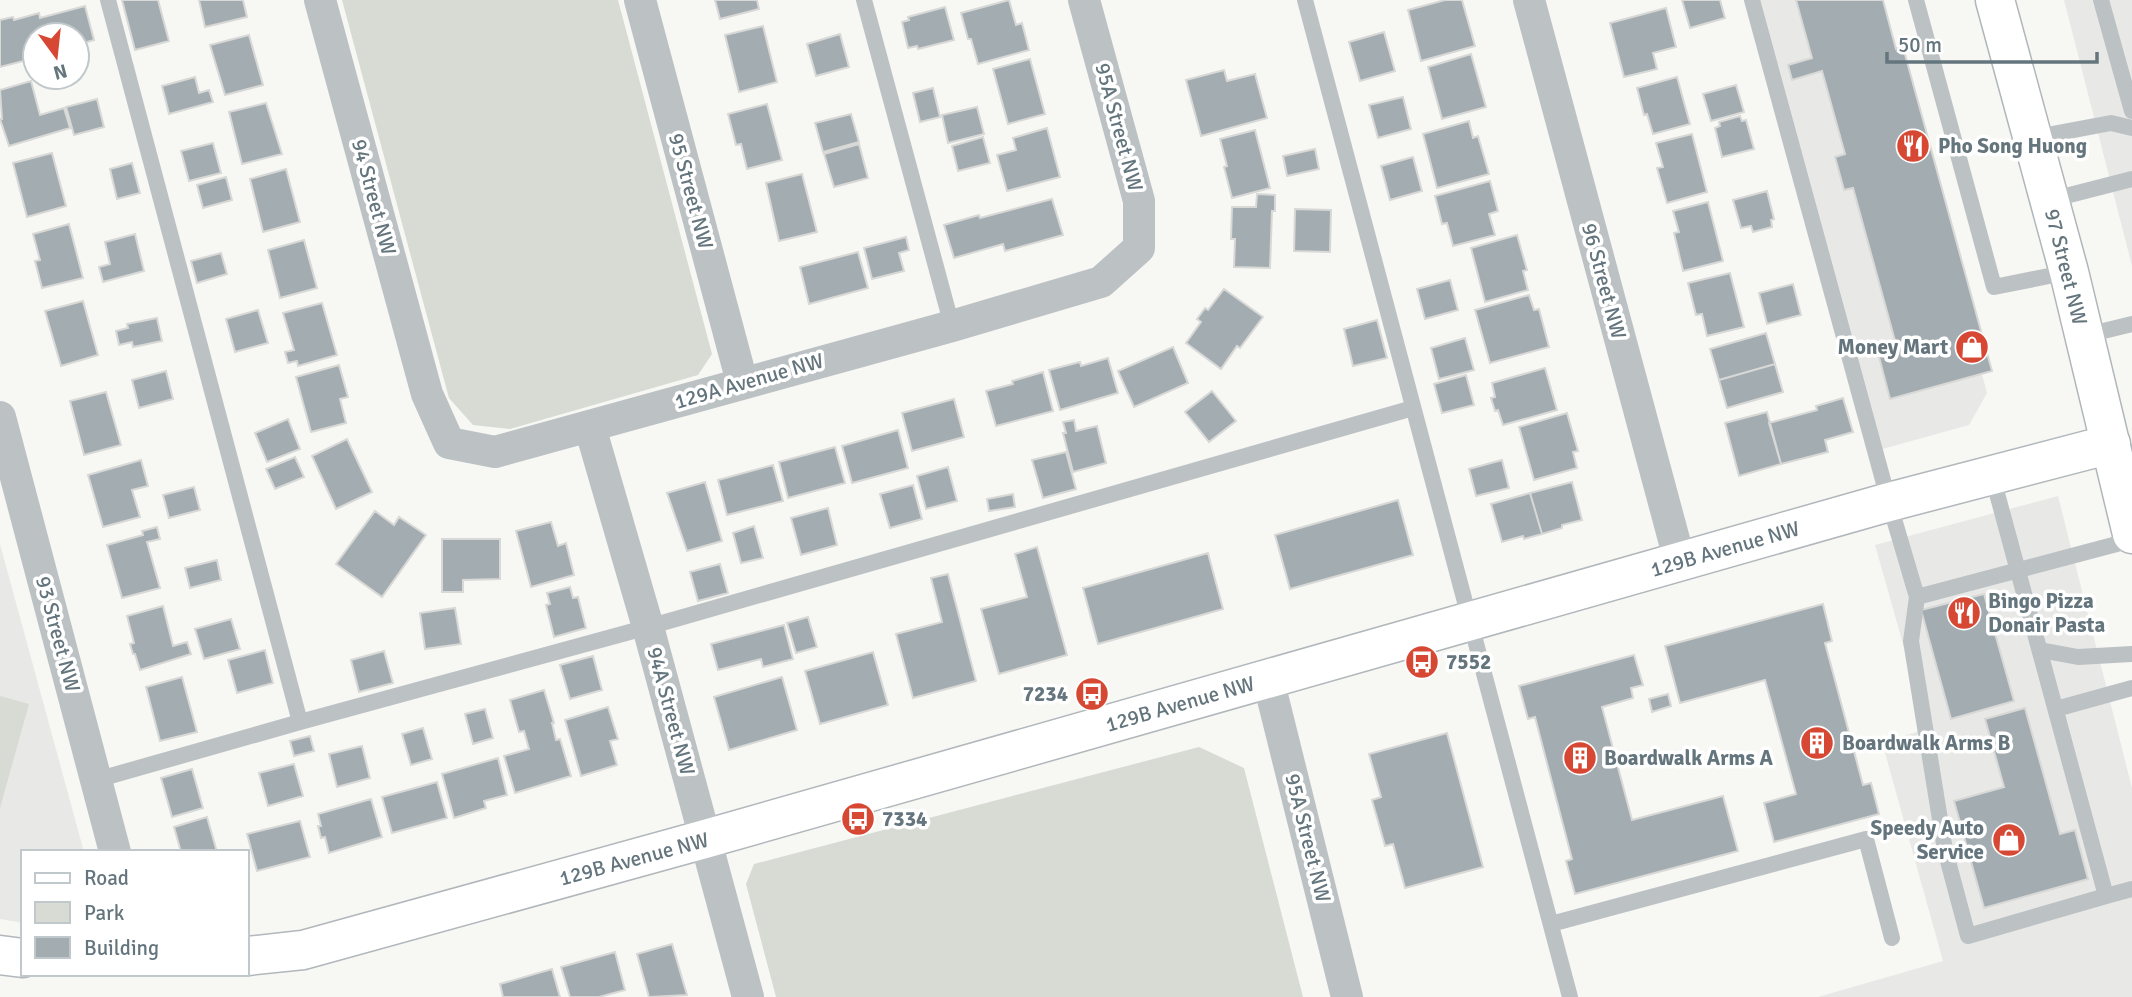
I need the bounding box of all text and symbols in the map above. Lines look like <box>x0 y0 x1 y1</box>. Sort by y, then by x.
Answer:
north arrow <box>21 21 91 91</box>
scale bar <box>1887 21 2097 65</box>
text: 50 m <box>1898 32 1942 58</box>
text: N <box>51 58 70 85</box>
street label: 95A Street NW <box>1089 60 1149 194</box>
restaurant icon: Pho Song Huong <box>1894 127 1932 165</box>
street label: 95 Street NW <box>663 130 719 252</box>
place label: Pho Song Huong <box>1938 133 2087 159</box>
street label: 94 Street NW <box>346 136 402 258</box>
street label: 97 Street NW <box>2039 206 2093 328</box>
street label: 96 Street NW <box>1576 220 1632 342</box>
shop icon: Money Mart <box>1953 328 1991 366</box>
place label: Money Mart <box>1837 334 1948 360</box>
street label: 129A Avenue NW <box>671 347 827 415</box>
street label: 129B Avenue NW <box>1648 515 1803 583</box>
street label: 93 Street NW <box>30 573 86 695</box>
place label: Bingo Pizza Donair Pasta <box>1988 588 2105 638</box>
restaurant icon: Bingo Pizza Donair Pasta <box>1945 594 1983 632</box>
bus stop icon: 7552 <box>1403 643 1441 681</box>
street label: 94A Street NW <box>641 644 701 778</box>
place label: 7552 <box>1446 649 1491 675</box>
street label: 129B Avenue NW <box>1103 670 1258 738</box>
bus stop icon: 7234 <box>1073 675 1111 713</box>
place label: 7234 <box>1023 681 1068 707</box>
building icon: Boardwalk Arms B <box>1798 724 1836 762</box>
place label: Boardwalk Arms B <box>1842 730 2010 756</box>
building icon: Boardwalk Arms A <box>1561 739 1599 777</box>
place label: Boardwalk Arms A <box>1604 745 1773 771</box>
street label: 95A Street NW <box>1279 771 1337 905</box>
bus stop icon: 7334 <box>839 800 877 838</box>
place label: 7334 <box>882 806 927 832</box>
place label: Speedy Auto Service <box>1870 815 1984 865</box>
shop icon: Speedy Auto Service <box>1990 821 2028 859</box>
street label: 129B Avenue NW <box>556 827 712 891</box>
legend <box>21 850 248 976</box>
text: Road <box>84 865 129 891</box>
text: Park <box>84 900 125 926</box>
text: Building <box>84 935 159 961</box>

